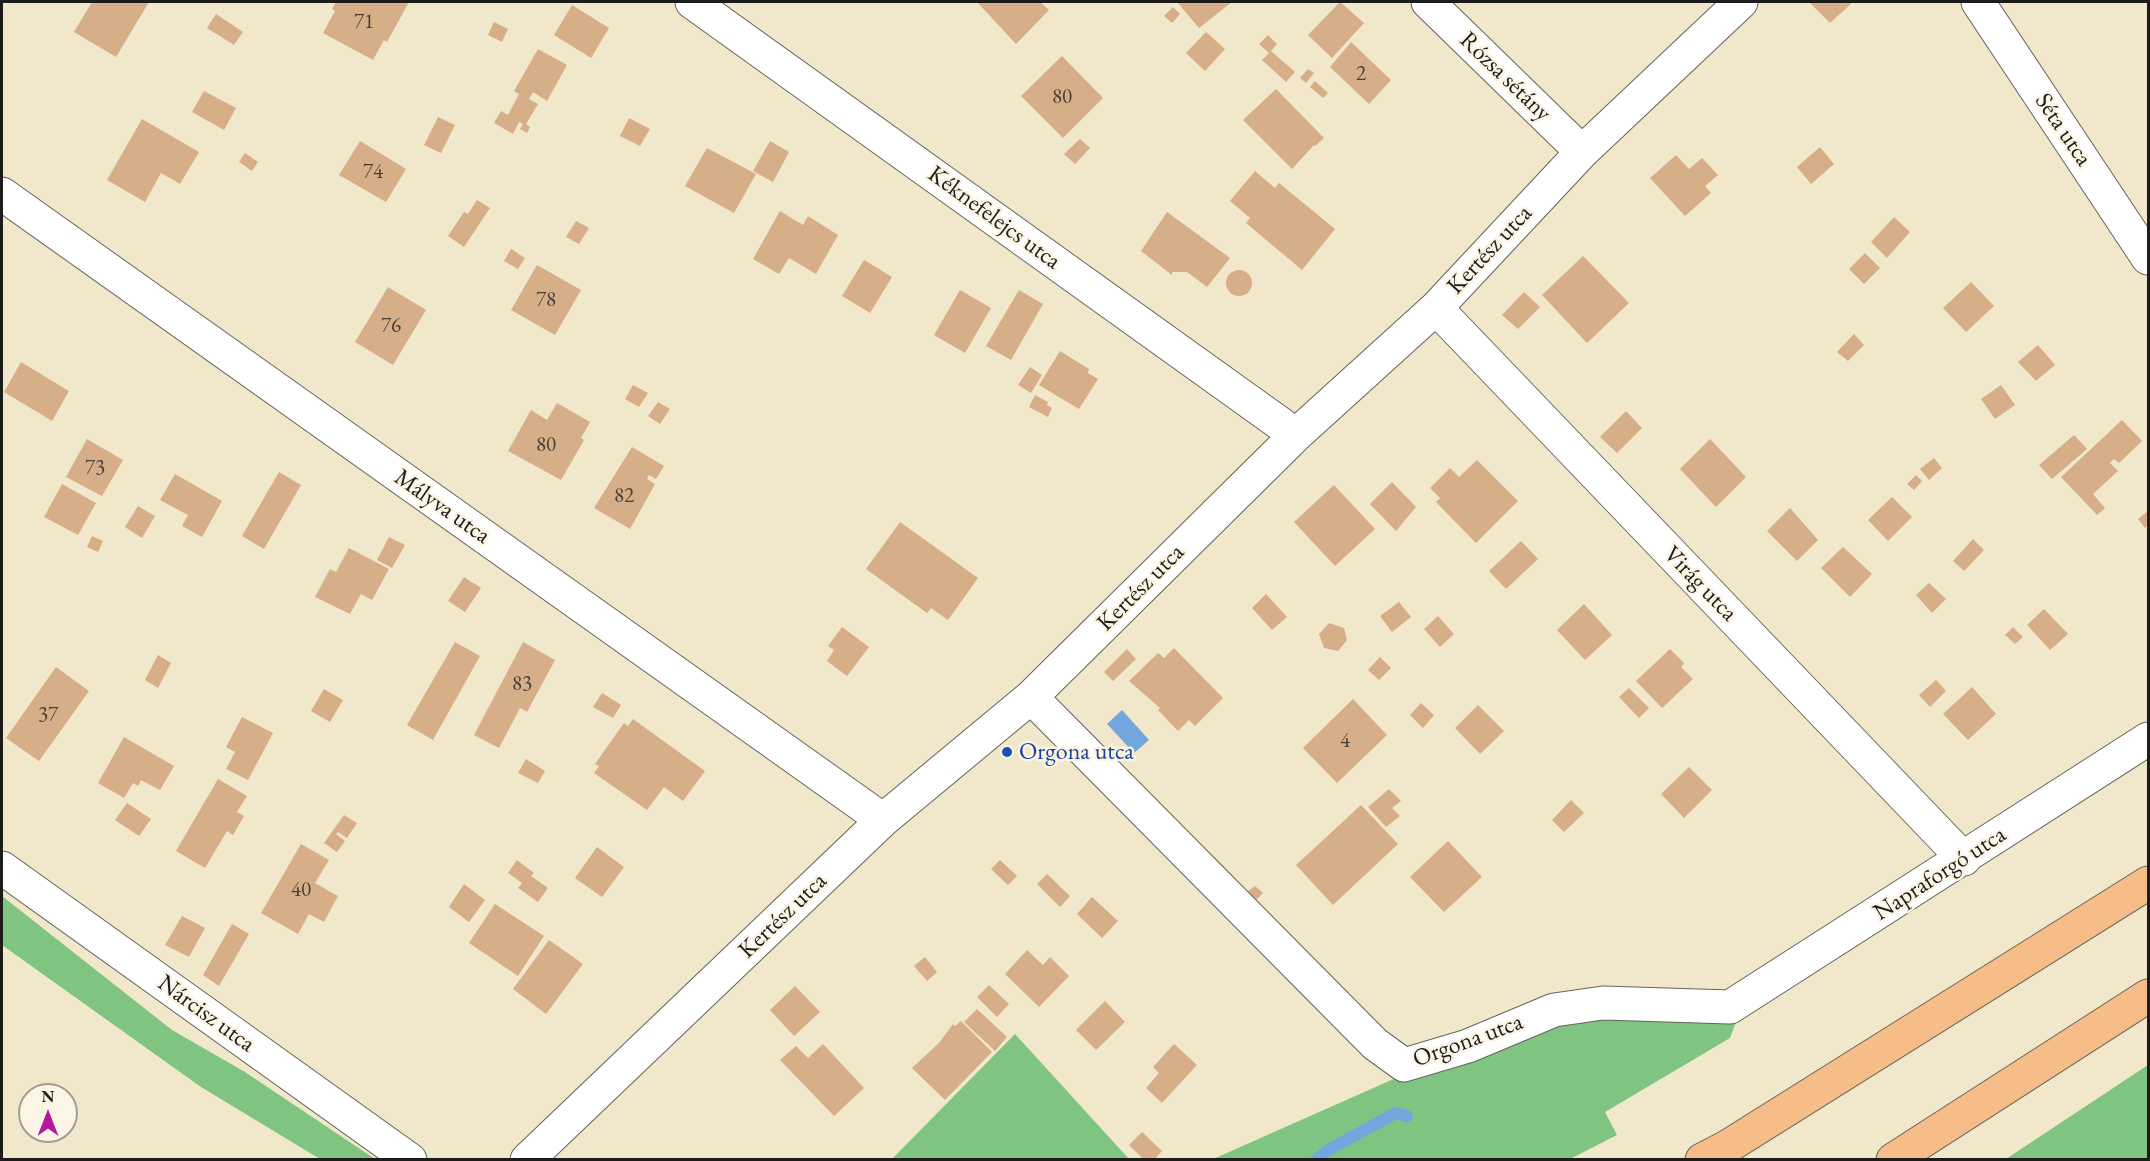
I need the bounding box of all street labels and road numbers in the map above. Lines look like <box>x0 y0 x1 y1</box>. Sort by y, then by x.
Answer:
street label: Rózsa sétány <box>1453 26 1557 128</box>
street label: Séta utca <box>2028 88 2098 172</box>
street label: Kéknefelejcs utca <box>922 160 1066 276</box>
street label: Kertész utca <box>1441 199 1539 301</box>
street label: Mályva utca <box>388 463 496 551</box>
street label: Kertész utca <box>1091 538 1191 638</box>
street label: Virág utca <box>1657 540 1743 628</box>
street label: Napraforgó utca <box>1868 821 2012 927</box>
street label: Kertész utca <box>733 867 833 965</box>
street label: Nárcisz utca <box>152 969 260 1059</box>
street label: Orgona utca <box>1409 1008 1527 1074</box>

